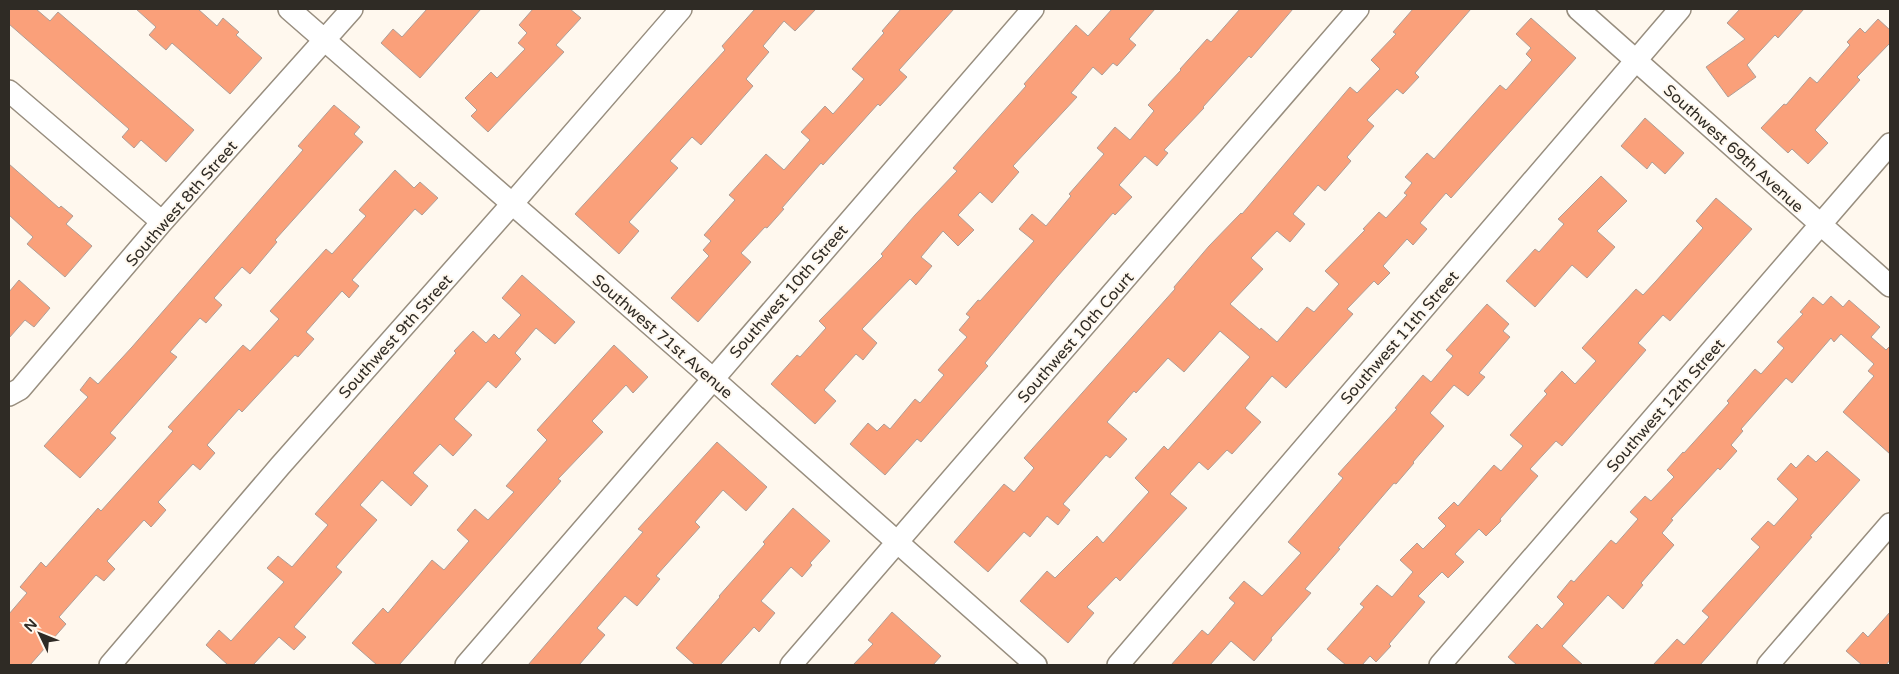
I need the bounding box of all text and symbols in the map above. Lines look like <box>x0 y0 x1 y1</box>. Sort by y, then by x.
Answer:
street label: Southwest 69th Avenue <box>1659 80 1808 217</box>
street label: Southwest 8th Street <box>122 137 242 271</box>
street label: Southwest 10th Street <box>725 221 852 363</box>
street label: Southwest 11th Street <box>1336 267 1463 409</box>
street label: Southwest 10th Court <box>1013 268 1138 407</box>
street label: Southwest 9th Street <box>335 270 457 403</box>
street label: Southwest 71st Avenue <box>588 270 737 403</box>
street label: Southwest 12th Street <box>1602 335 1729 477</box>
north arrow <box>15 609 65 659</box>
text: N <box>21 616 41 635</box>

